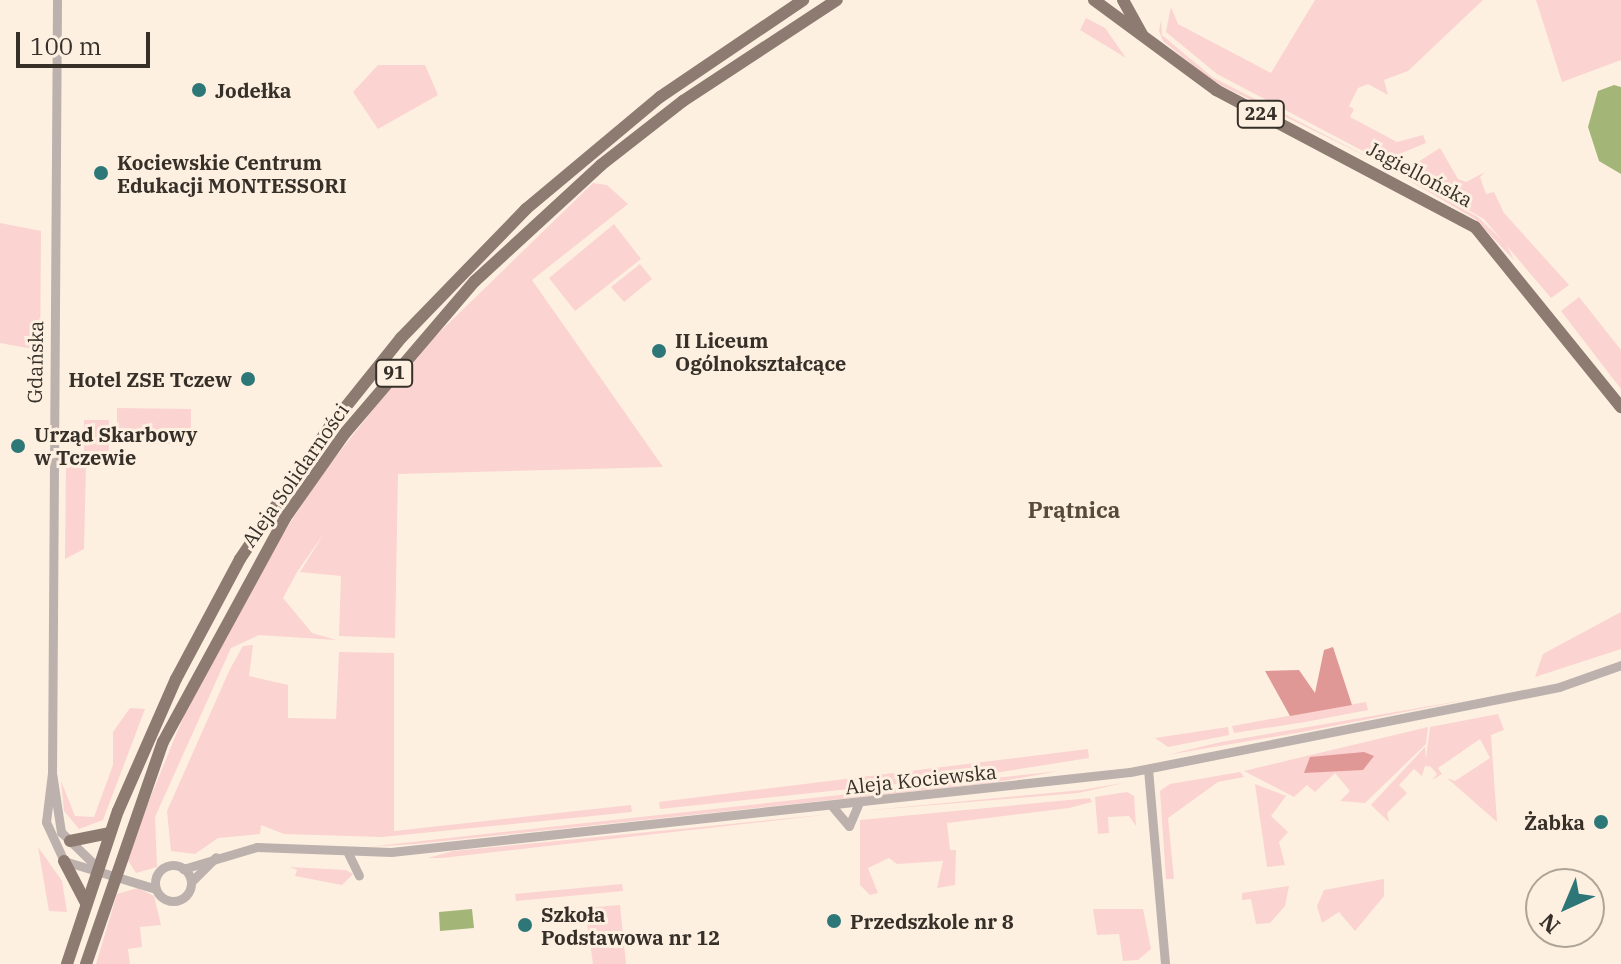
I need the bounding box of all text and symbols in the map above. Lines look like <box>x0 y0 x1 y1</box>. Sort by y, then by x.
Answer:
scale bar <box>20 16 154 66</box>
text: 100 m <box>30 30 102 62</box>
place label: Jodełka <box>215 78 291 102</box>
marker: Jodełka <box>190 81 208 99</box>
road number: 224 <box>1235 100 1287 128</box>
street label: Jagiellońska <box>1363 136 1477 212</box>
place label: Kociewskie Centrum Edukacji MONTESSORI <box>117 150 347 197</box>
marker: Kociewskie Centrum Edukacji MONTESSORI <box>92 164 110 182</box>
street label: Gdańska <box>22 320 48 404</box>
place label: II Liceum Ogólnokształcące <box>675 328 846 375</box>
marker: II Liceum Ogólnokształcące <box>650 342 668 360</box>
road number: 91 <box>374 359 414 387</box>
place label: Hotel ZSE Tczew <box>68 367 232 391</box>
marker: Hotel ZSE Tczew <box>239 370 257 388</box>
street label: Aleja Solidarności <box>237 399 353 551</box>
place label: Urząd Skarbowy w Tczewie <box>34 422 197 469</box>
marker: Urząd Skarbowy w Tczewie <box>9 437 27 455</box>
district label: Prątnica <box>1028 497 1120 523</box>
street label: Aleja Kociewska <box>844 759 998 799</box>
place label: Żabka <box>1524 810 1585 834</box>
marker: Żabka <box>1592 813 1610 831</box>
north arrow <box>1525 868 1605 948</box>
place label: Szkoła Podstawowa nr 12 <box>541 902 720 949</box>
text: N <box>1533 908 1566 941</box>
place label: Przedszkole nr 8 <box>850 909 1014 933</box>
marker: Przedszkole nr 8 <box>825 912 843 930</box>
marker: Szkoła Podstawowa nr 12 <box>516 916 534 934</box>

